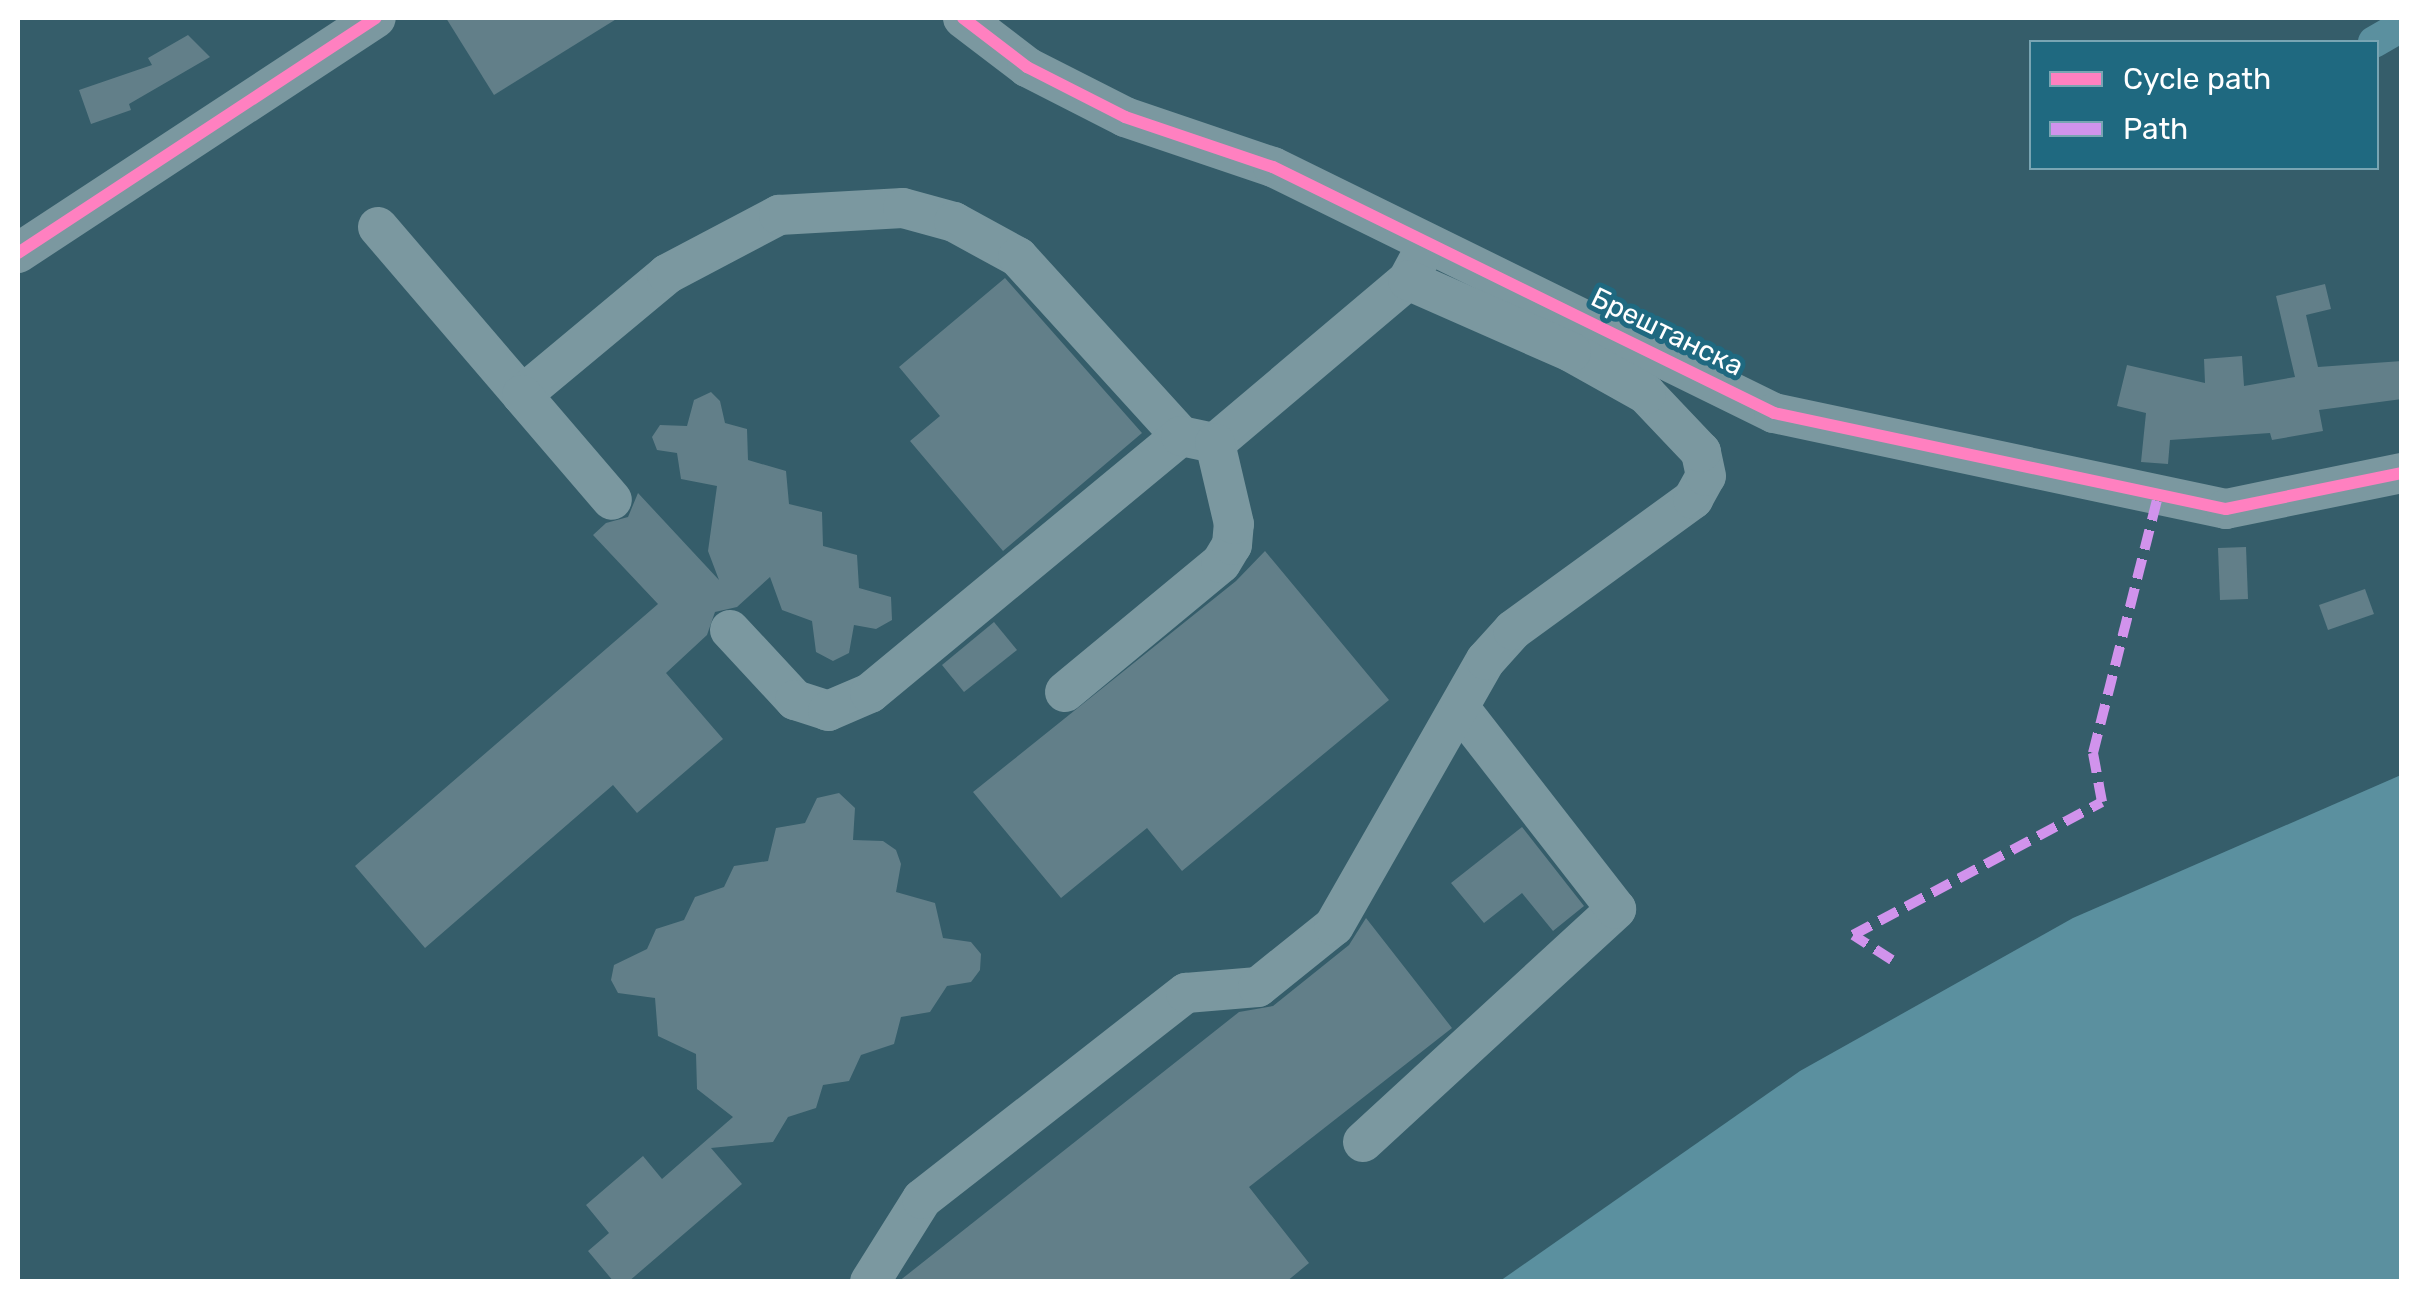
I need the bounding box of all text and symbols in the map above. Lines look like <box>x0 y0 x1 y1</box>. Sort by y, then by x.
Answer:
legend <box>2029 40 2379 170</box>
text: Cycle path <box>2123 61 2271 97</box>
text: Path <box>2123 111 2188 147</box>
street label: Брештанска <box>1585 281 1749 383</box>

